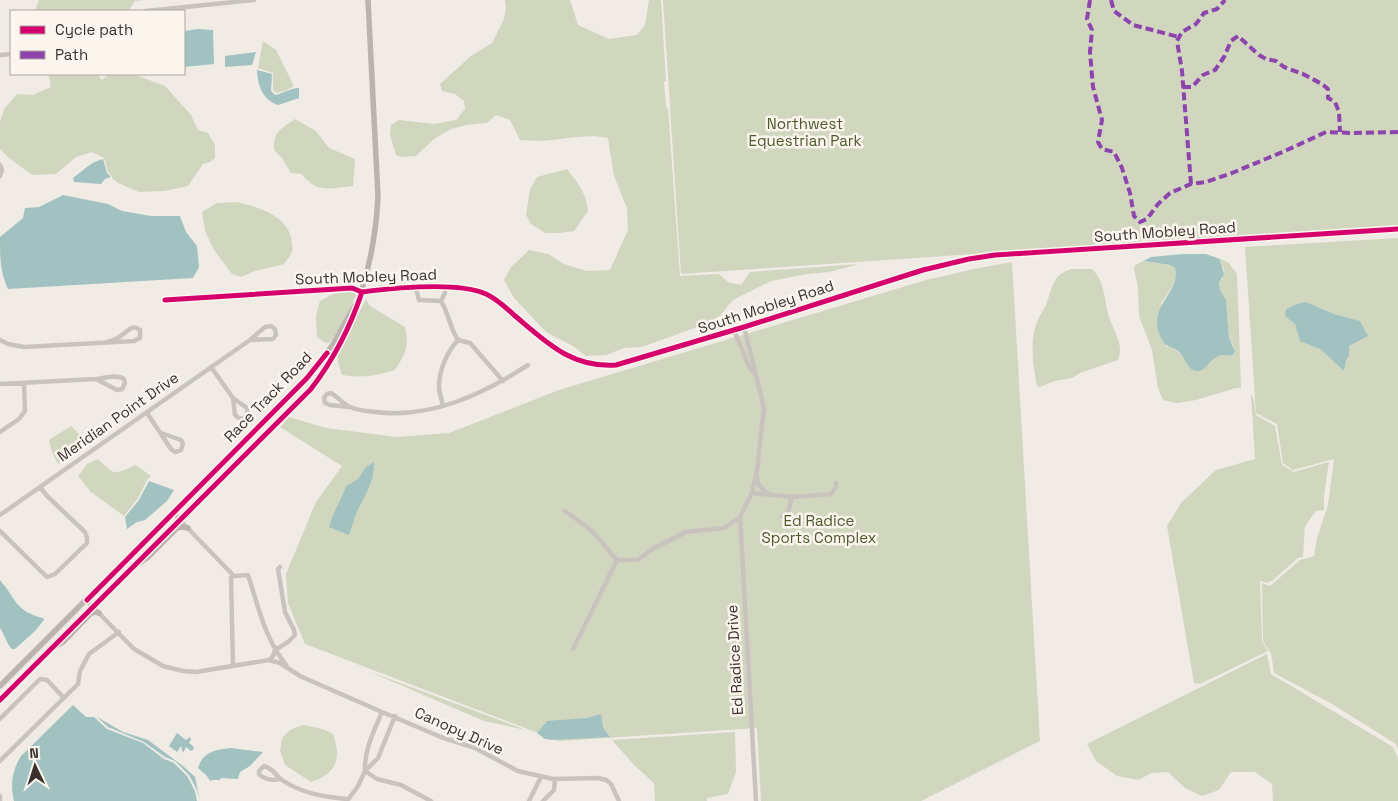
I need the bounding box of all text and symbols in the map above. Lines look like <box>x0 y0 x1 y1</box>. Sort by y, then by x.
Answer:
legend <box>10 10 185 75</box>
text: Cycle path <box>55 20 133 39</box>
text: Path <box>55 45 88 64</box>
park label: Northwest Equestrian Park <box>749 114 862 150</box>
street label: South Mobley Road <box>1094 217 1236 246</box>
street label: South Mobley Road <box>295 265 437 288</box>
street label: South Mobley Road <box>695 276 836 337</box>
street label: Race Track Road <box>220 347 316 446</box>
street label: Meridian Point Drive <box>53 368 182 466</box>
park label: Ed Radice Sports Complex <box>762 511 877 547</box>
street label: Ed Radice Drive <box>722 604 747 716</box>
street label: Canopy Drive <box>412 702 507 759</box>
north arrow <box>10 741 60 791</box>
text: N <box>29 744 39 762</box>

